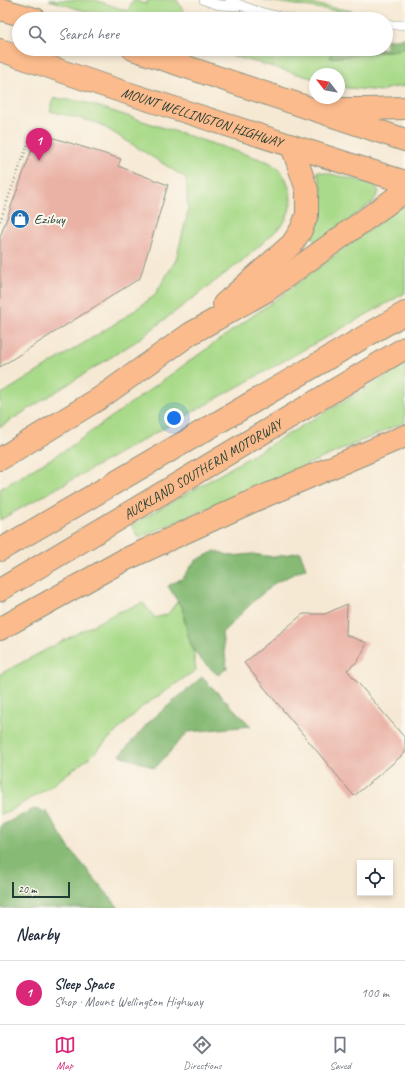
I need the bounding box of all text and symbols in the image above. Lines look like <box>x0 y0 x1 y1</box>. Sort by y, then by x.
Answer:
search box <box>12 12 393 56</box>
icon: search <box>26 23 48 45</box>
text: Search here <box>58 25 119 44</box>
north arrow <box>309 68 345 104</box>
street label: MOUNT WELLINGTON HIGHWAY <box>119 83 287 151</box>
pin: 1 <box>26 128 52 161</box>
shop icon: Ezibuy <box>9 208 31 230</box>
place label: Ezibuy <box>34 211 66 228</box>
your location <box>164 408 184 428</box>
street label: AUCKLAND SOUTHERN MOTORWAY <box>120 414 286 523</box>
map controls <box>357 860 393 896</box>
button: locate <box>357 860 393 896</box>
scale bar <box>12 880 70 899</box>
text: 20 m <box>18 882 37 896</box>
text: Nearby <box>16 924 59 945</box>
text: Sleep Space <box>54 975 114 994</box>
text: 1 <box>26 985 32 1001</box>
text: 100 m <box>361 985 389 1001</box>
text: Shop · Mount Wellington Highway <box>54 994 203 1010</box>
tab: Map <box>54 1034 76 1072</box>
tab: Directions <box>183 1034 222 1072</box>
tab: Saved <box>329 1034 351 1072</box>

